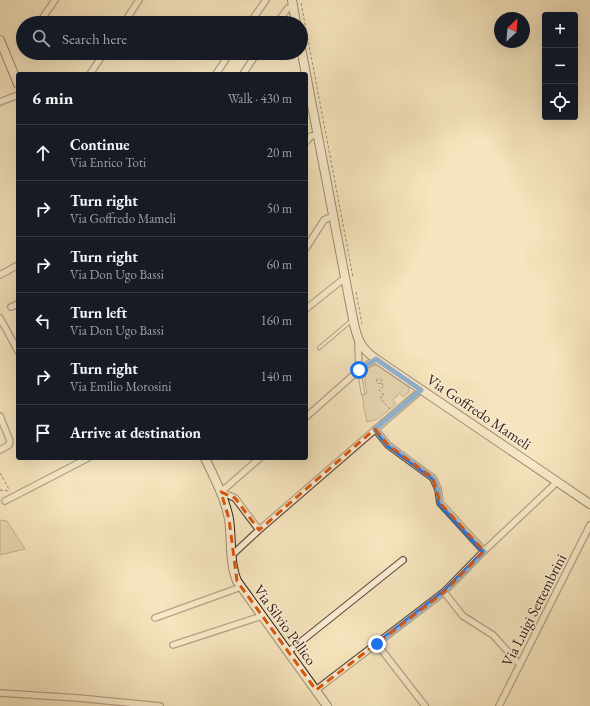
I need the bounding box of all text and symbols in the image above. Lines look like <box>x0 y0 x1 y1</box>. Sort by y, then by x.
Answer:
north arrow <box>494 12 530 48</box>
map controls <box>542 12 578 120</box>
button: + <box>542 12 578 48</box>
search box <box>16 16 308 60</box>
icon: search <box>30 27 52 49</box>
text: Search here <box>62 29 127 48</box>
button: − <box>542 48 578 84</box>
button: locate <box>542 84 578 120</box>
text: 6 min <box>32 87 73 109</box>
text: Walk · 430 m <box>228 90 292 107</box>
text: Continue <box>70 135 130 154</box>
icon: ahead <box>32 142 54 164</box>
text: 20 m <box>267 144 292 161</box>
text: Via Enrico Toti <box>70 154 146 171</box>
text: Turn right <box>70 191 138 210</box>
icon: right <box>32 198 54 220</box>
text: 50 m <box>267 200 292 217</box>
text: Via Goffredo Mameli <box>70 210 176 227</box>
text: Turn right <box>70 247 138 266</box>
icon: right <box>32 254 54 276</box>
text: 60 m <box>267 256 292 273</box>
text: Via Don Ugo Bassi <box>70 266 164 283</box>
text: Turn left <box>70 303 127 322</box>
icon: left <box>32 310 54 332</box>
text: 160 m <box>261 312 292 329</box>
text: Via Don Ugo Bassi <box>70 322 164 339</box>
text: Turn right <box>70 359 138 378</box>
route start <box>350 361 368 379</box>
icon: right <box>32 366 54 388</box>
text: 140 m <box>261 368 292 385</box>
street label: Via Goffredo Mameli <box>423 370 535 454</box>
text: Via Emilio Morosini <box>70 378 172 395</box>
icon: arrive <box>32 422 54 444</box>
text: Arrive at destination <box>70 423 201 442</box>
street label: Via Luigi Settembrini <box>497 550 570 669</box>
street label: Via Silvio Pellico <box>250 581 321 669</box>
route end <box>368 635 386 653</box>

